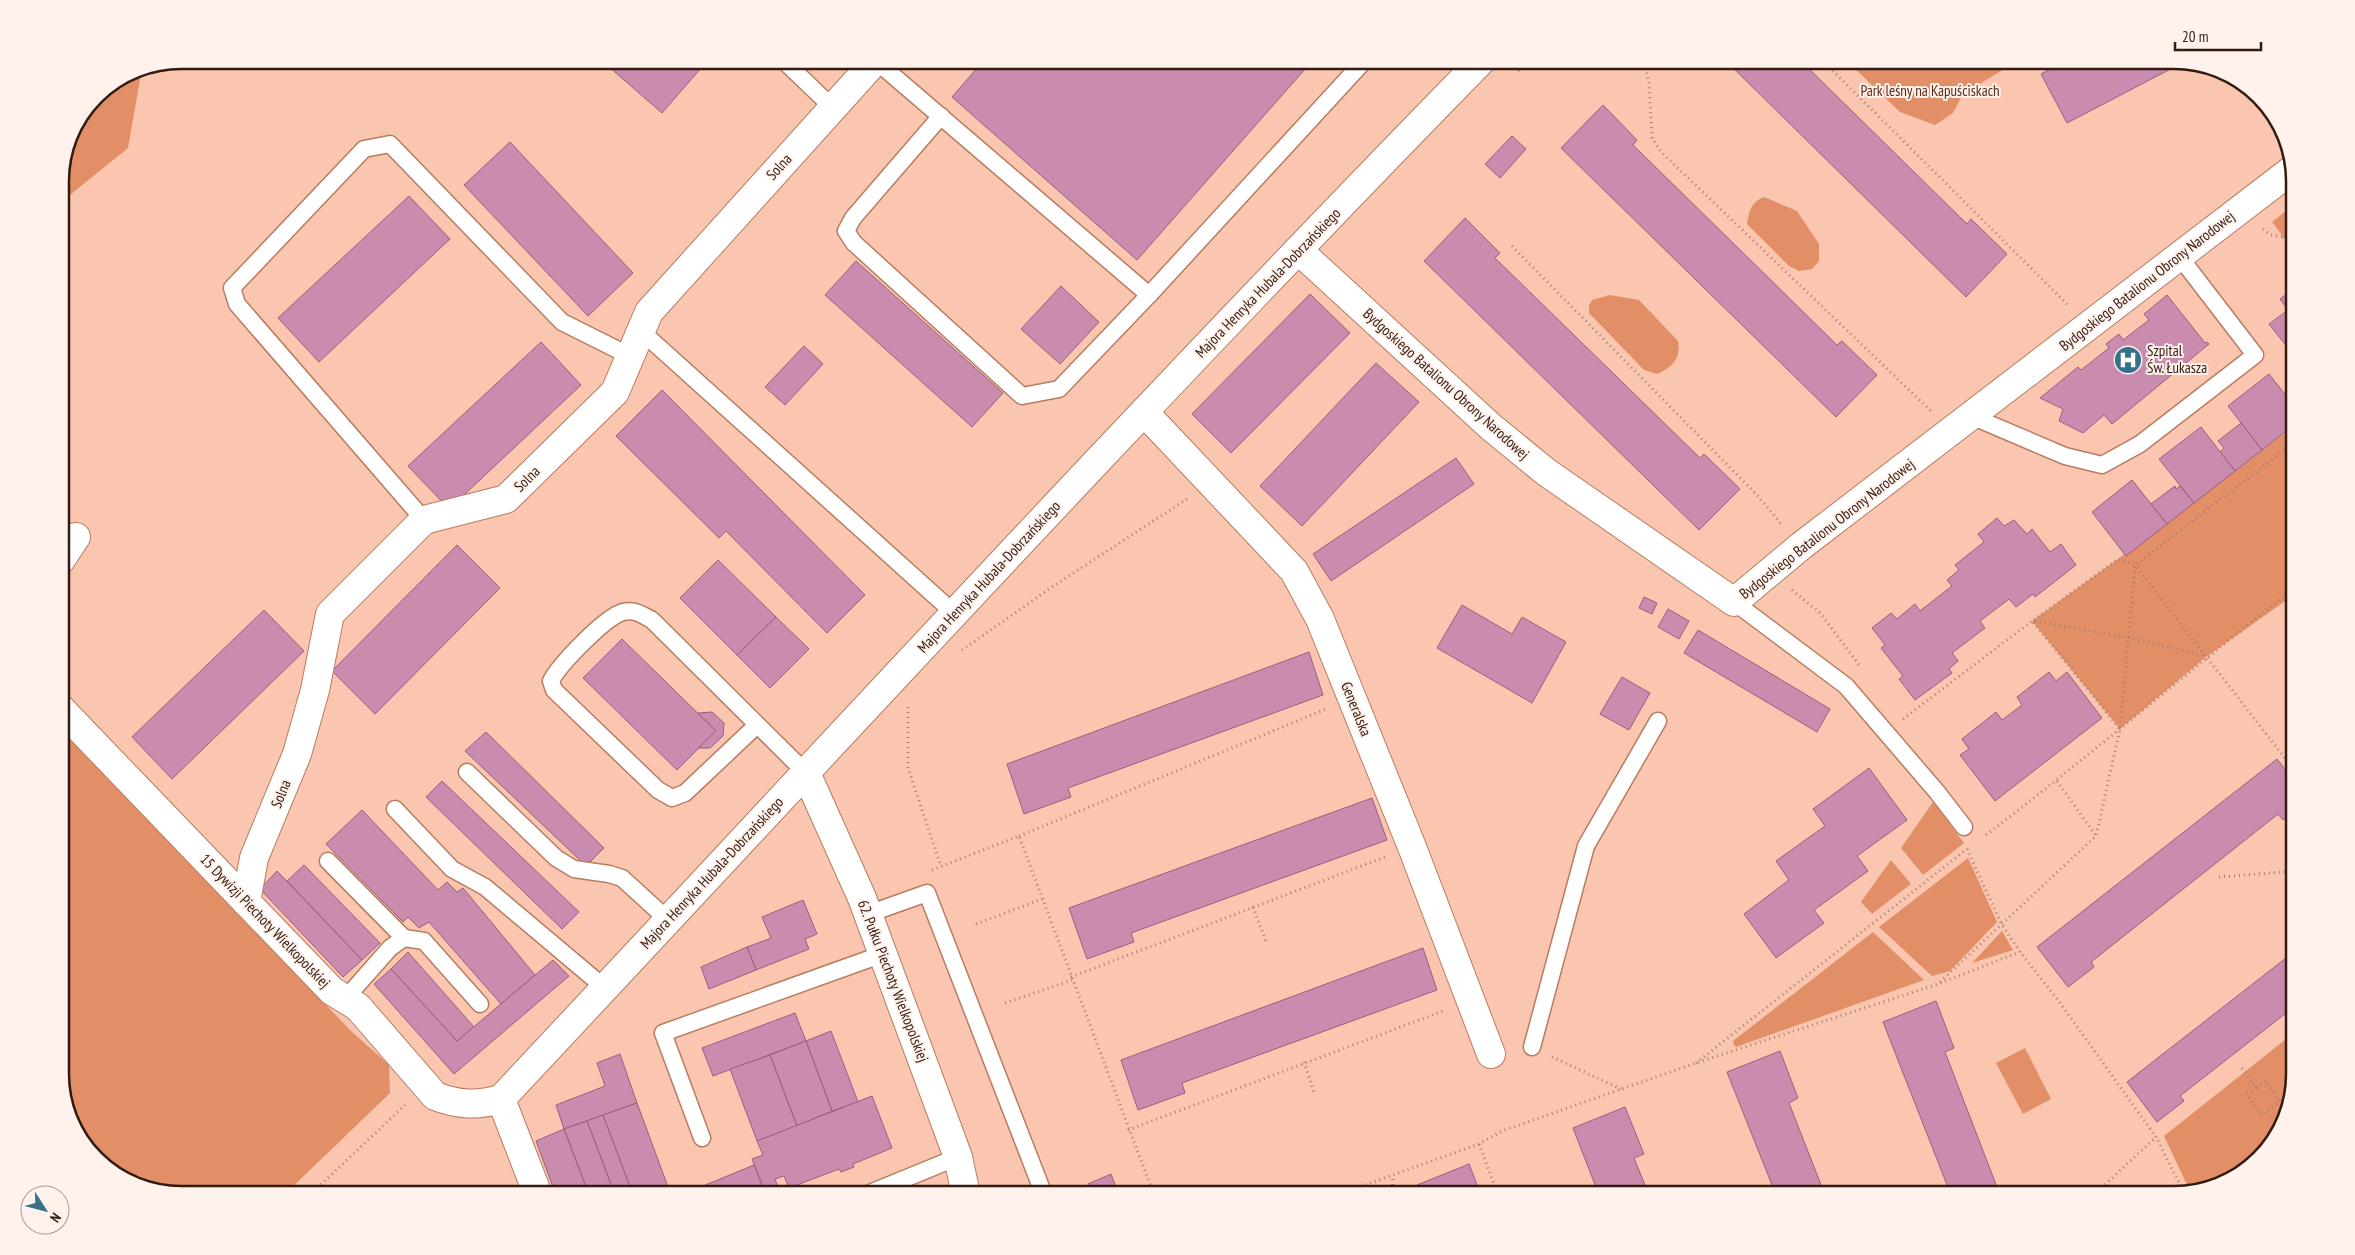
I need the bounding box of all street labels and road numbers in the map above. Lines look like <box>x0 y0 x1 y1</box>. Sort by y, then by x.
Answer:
street label: Solna <box>762 150 795 184</box>
street label: Majora Henryka Hubala-Dobrzańskiego <box>1191 204 1344 362</box>
street label: Bydgoskiego Batalionu Obrony Narodowej <box>2055 206 2238 355</box>
street label: Bydgoskiego Batalionu Obrony Narodowej <box>1359 304 1533 463</box>
street label: Bydgoskiego Batalionu Obrony Narodowej <box>1735 454 1918 603</box>
street label: Solna <box>510 462 544 496</box>
street label: Majora Henryka Hubala-Dobrzańskiego <box>913 497 1064 657</box>
street label: Generalska <box>1337 679 1376 739</box>
street label: Solna <box>266 777 295 811</box>
street label: Majora Henryka Hubala-Dobrzańskiego <box>636 793 787 953</box>
street label: 15 Dywizji Piechoty Wielkopolskiej <box>196 850 334 992</box>
street label: 62. Pułku Piechoty Wielkopolskiej <box>854 897 933 1065</box>

